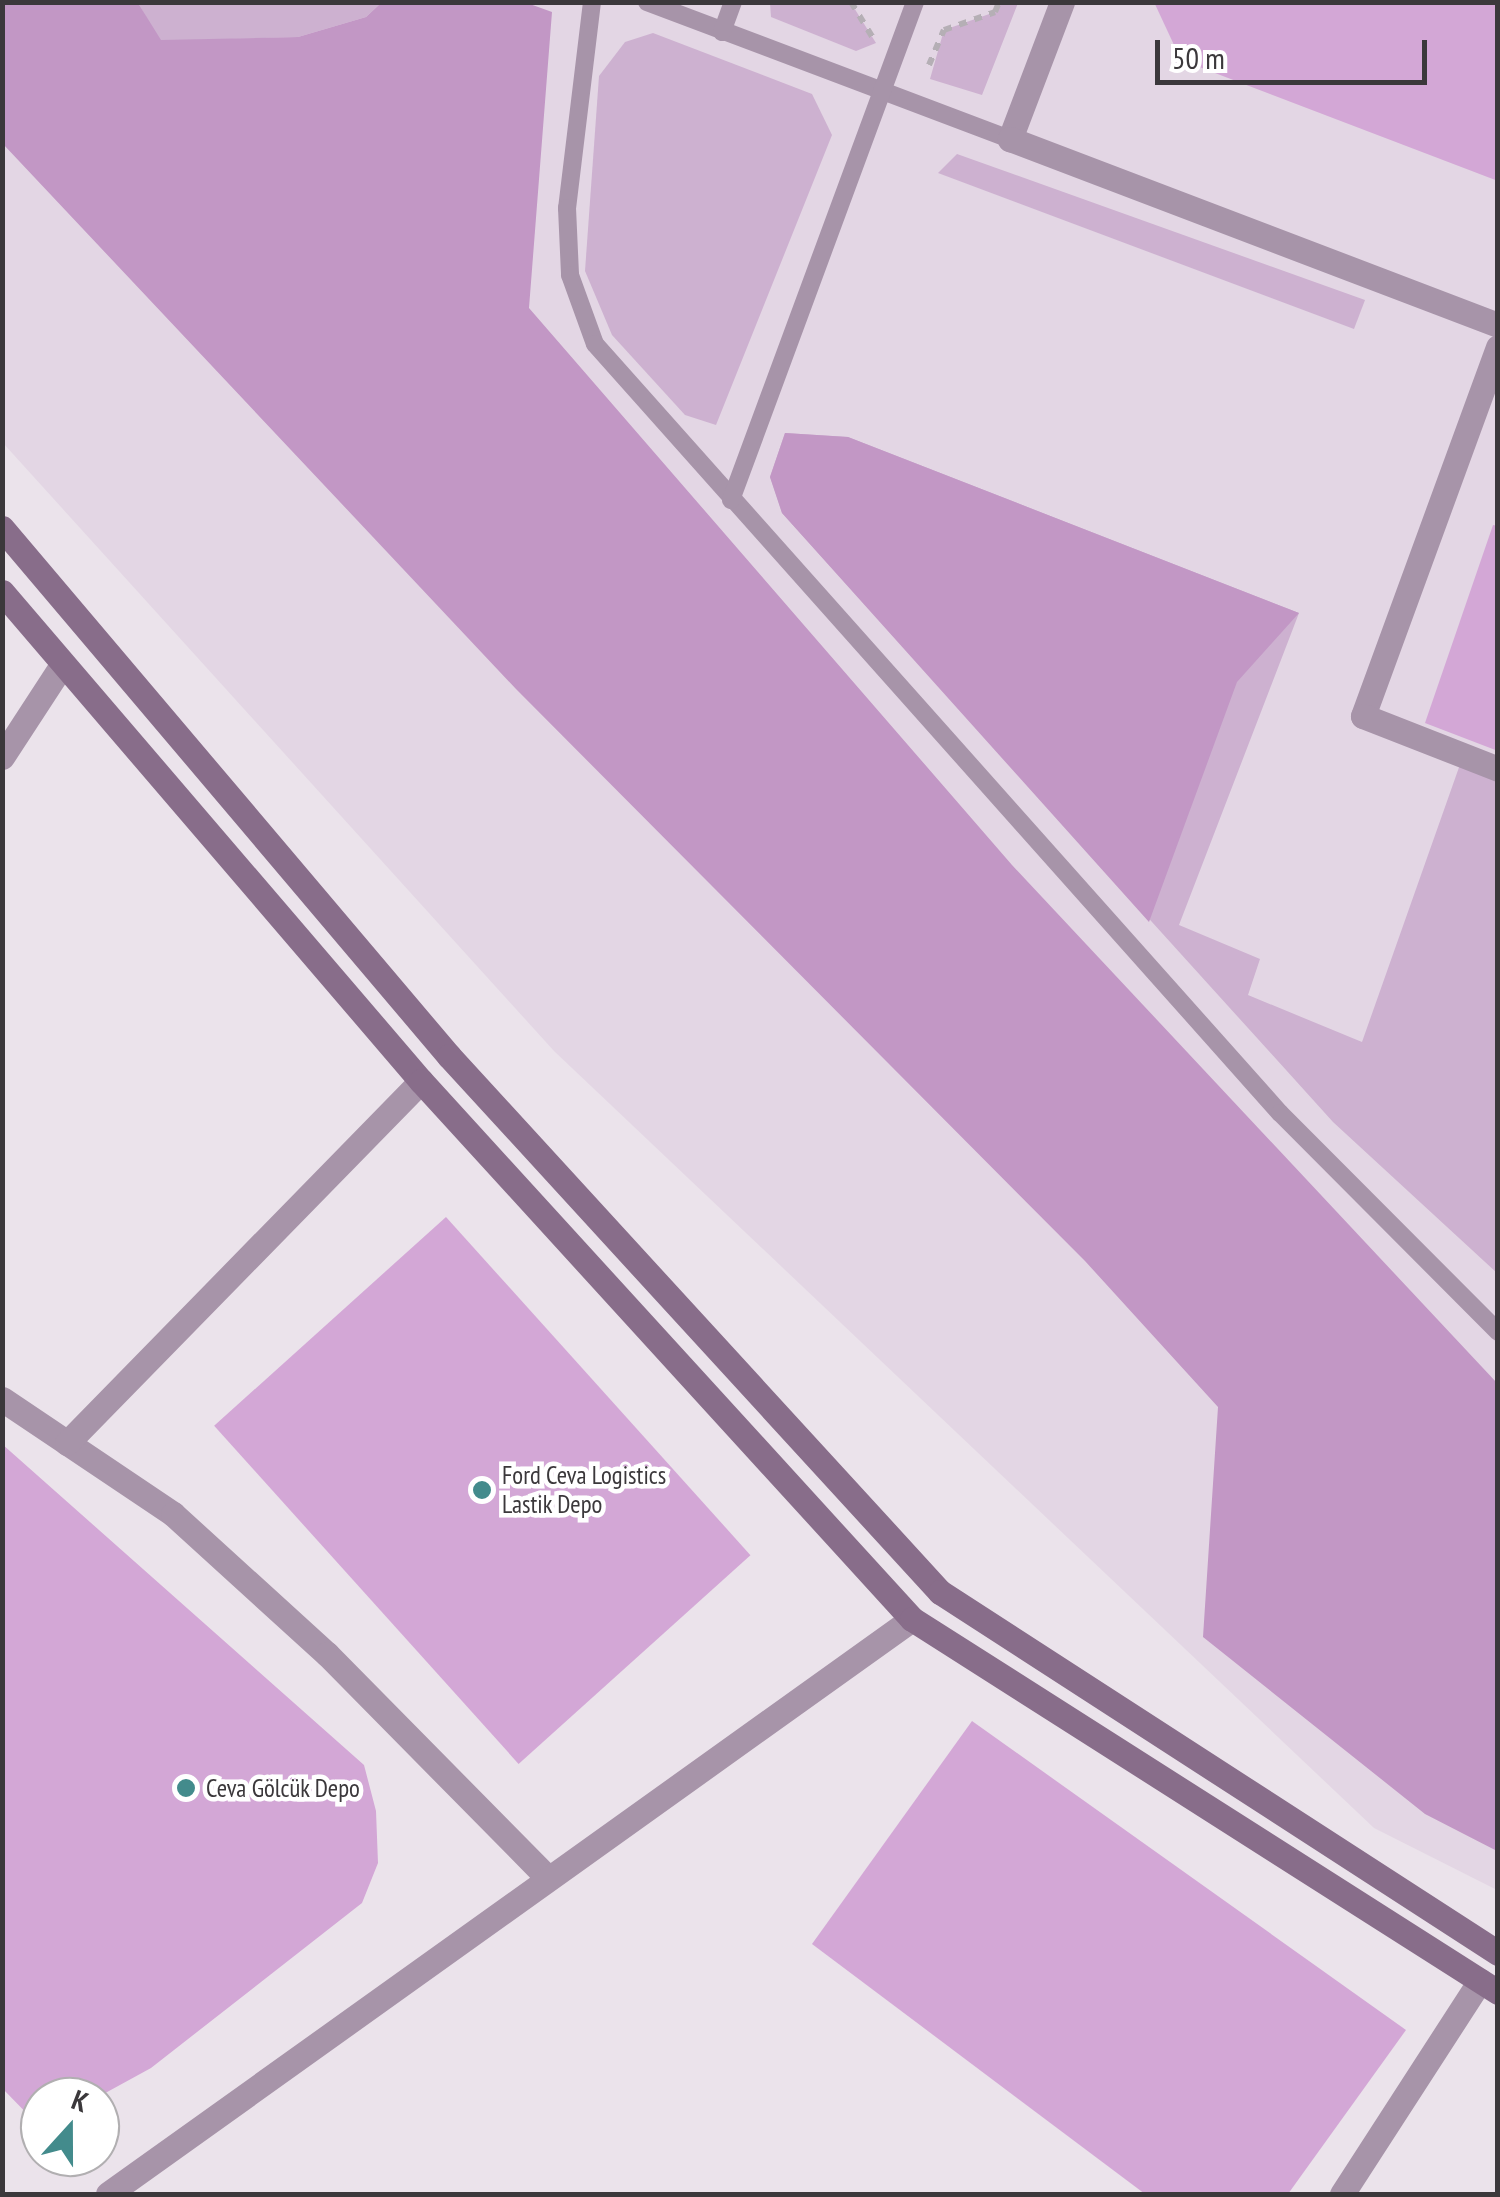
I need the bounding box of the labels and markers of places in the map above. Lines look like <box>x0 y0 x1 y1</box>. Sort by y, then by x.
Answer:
place label: Ford Ceva Logistics Lastik Depo <box>502 1461 666 1520</box>
marker: Ford Ceva Logistics Lastik Depo <box>471 1479 493 1501</box>
place label: Ceva Gölcük Depo <box>206 1773 360 1803</box>
marker: Ceva Gölcük Depo <box>175 1777 197 1799</box>

